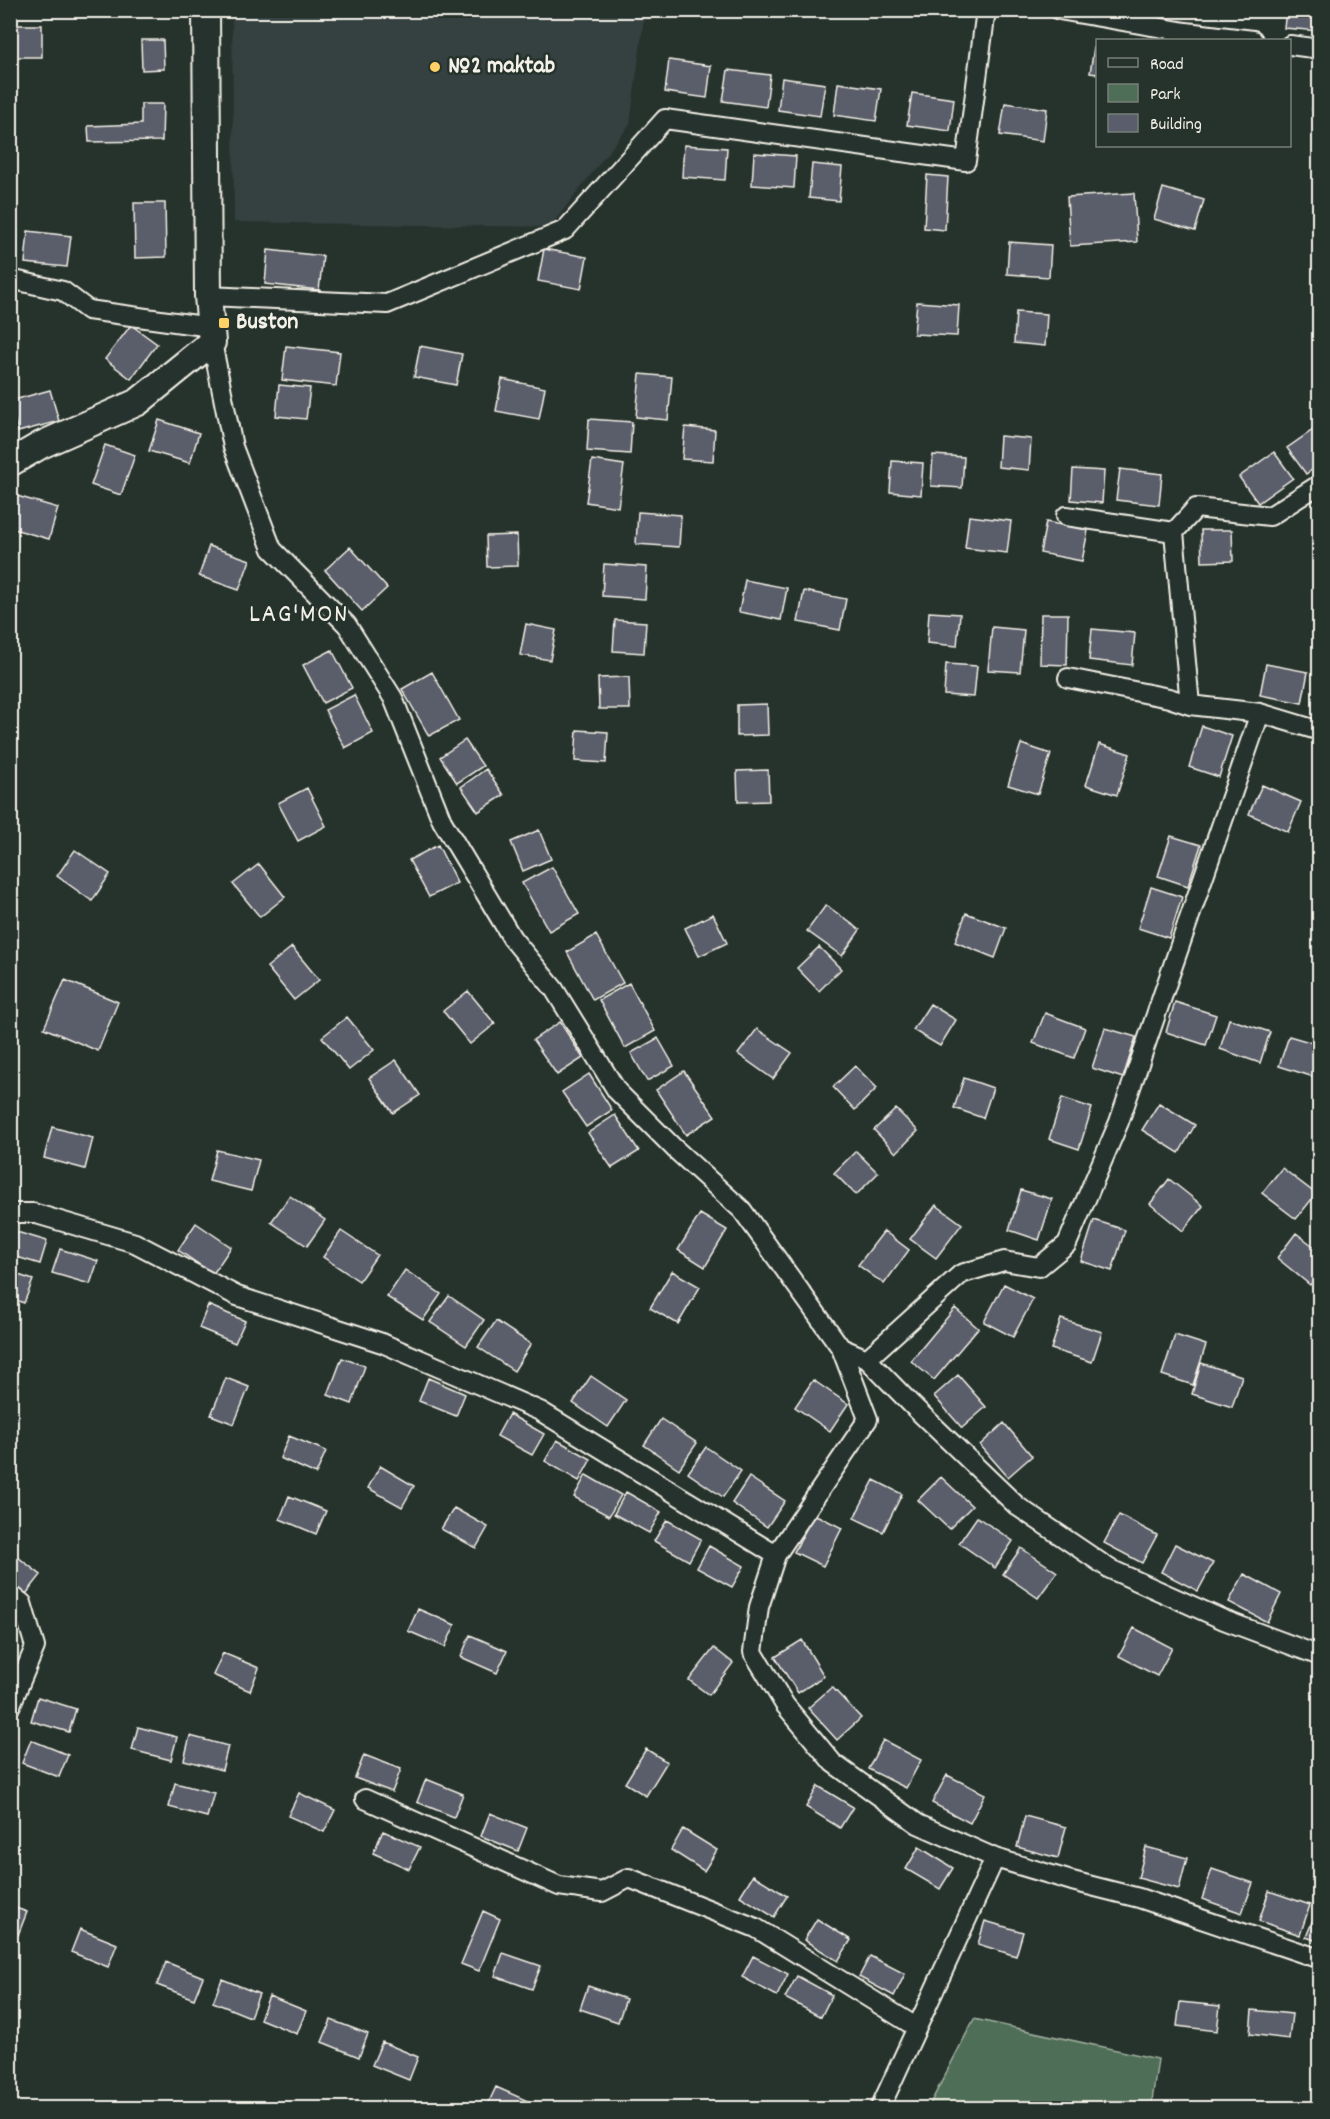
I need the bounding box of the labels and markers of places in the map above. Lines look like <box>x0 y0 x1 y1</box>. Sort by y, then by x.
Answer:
place label: №2 maktab <box>447 50 555 84</box>
marker: №2 maktab <box>428 60 442 74</box>
place label: Buston <box>236 306 298 340</box>
marker: Buston <box>217 316 231 330</box>

